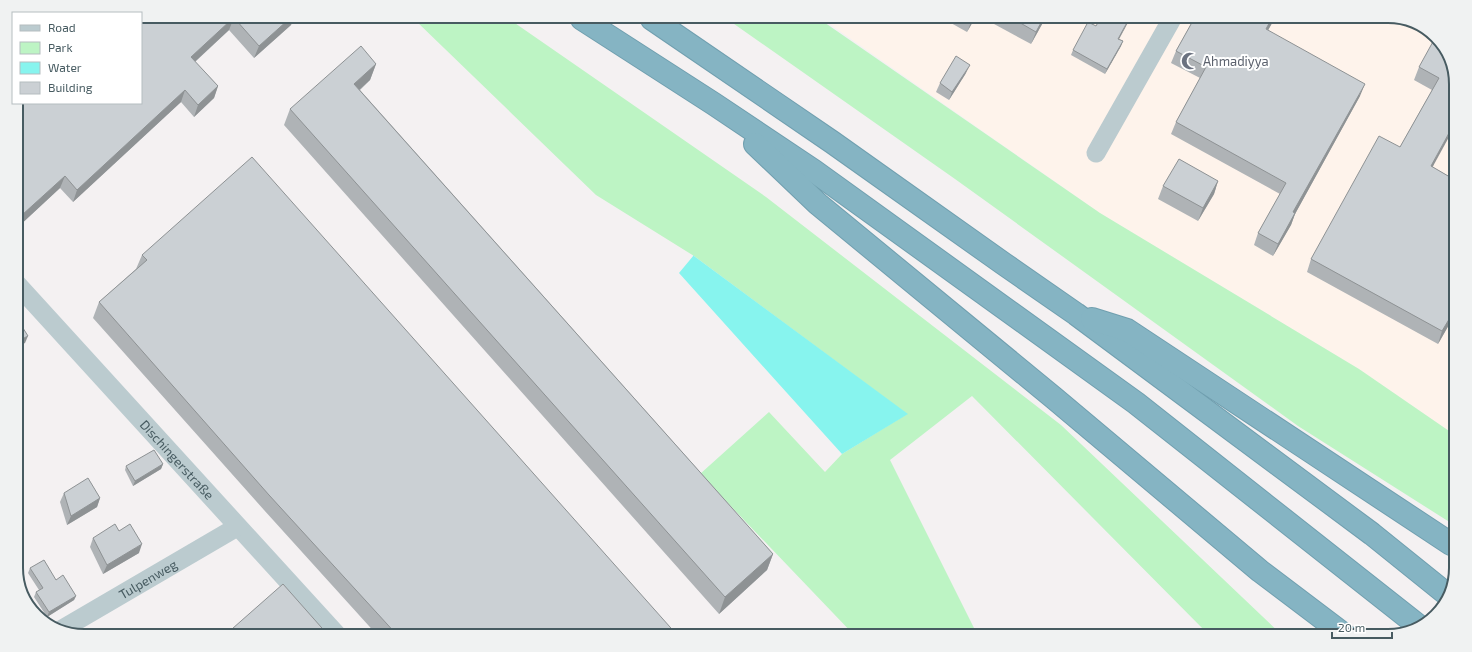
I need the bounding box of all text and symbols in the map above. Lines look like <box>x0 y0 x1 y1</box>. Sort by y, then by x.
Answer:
legend <box>12 12 142 104</box>
text: Road <box>48 20 76 34</box>
text: Park <box>48 40 73 54</box>
mosque icon: Ahmadiyya <box>1180 51 1200 71</box>
place label: Ahmadiyya <box>1203 53 1269 69</box>
text: Water <box>48 60 82 74</box>
text: Building <box>48 80 93 94</box>
street label: Dischingerstraße <box>137 416 217 503</box>
street label: Tulpenweg <box>116 556 180 602</box>
scale bar <box>1332 614 1392 640</box>
text: 20 m <box>1338 620 1365 634</box>

